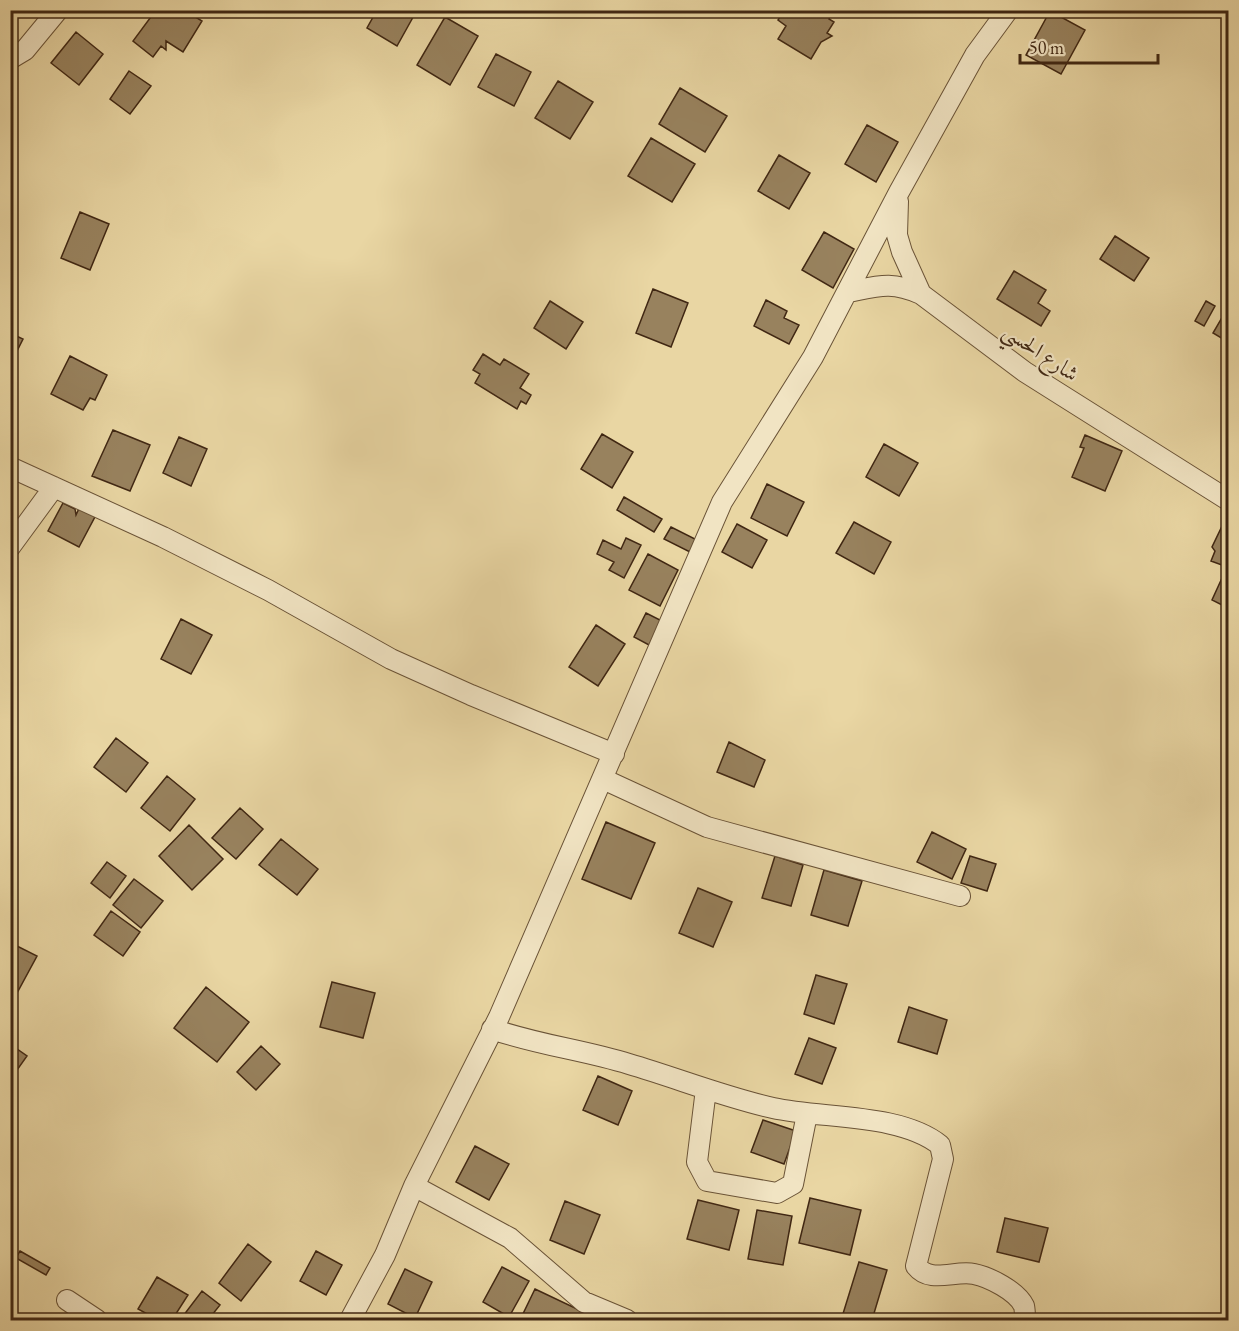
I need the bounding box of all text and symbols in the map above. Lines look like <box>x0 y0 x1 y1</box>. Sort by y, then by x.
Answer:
scale bar <box>1020 27 1158 65</box>
text: 50 m <box>1029 36 1064 59</box>
street label: شارع الحسي <box>994 316 1085 393</box>

